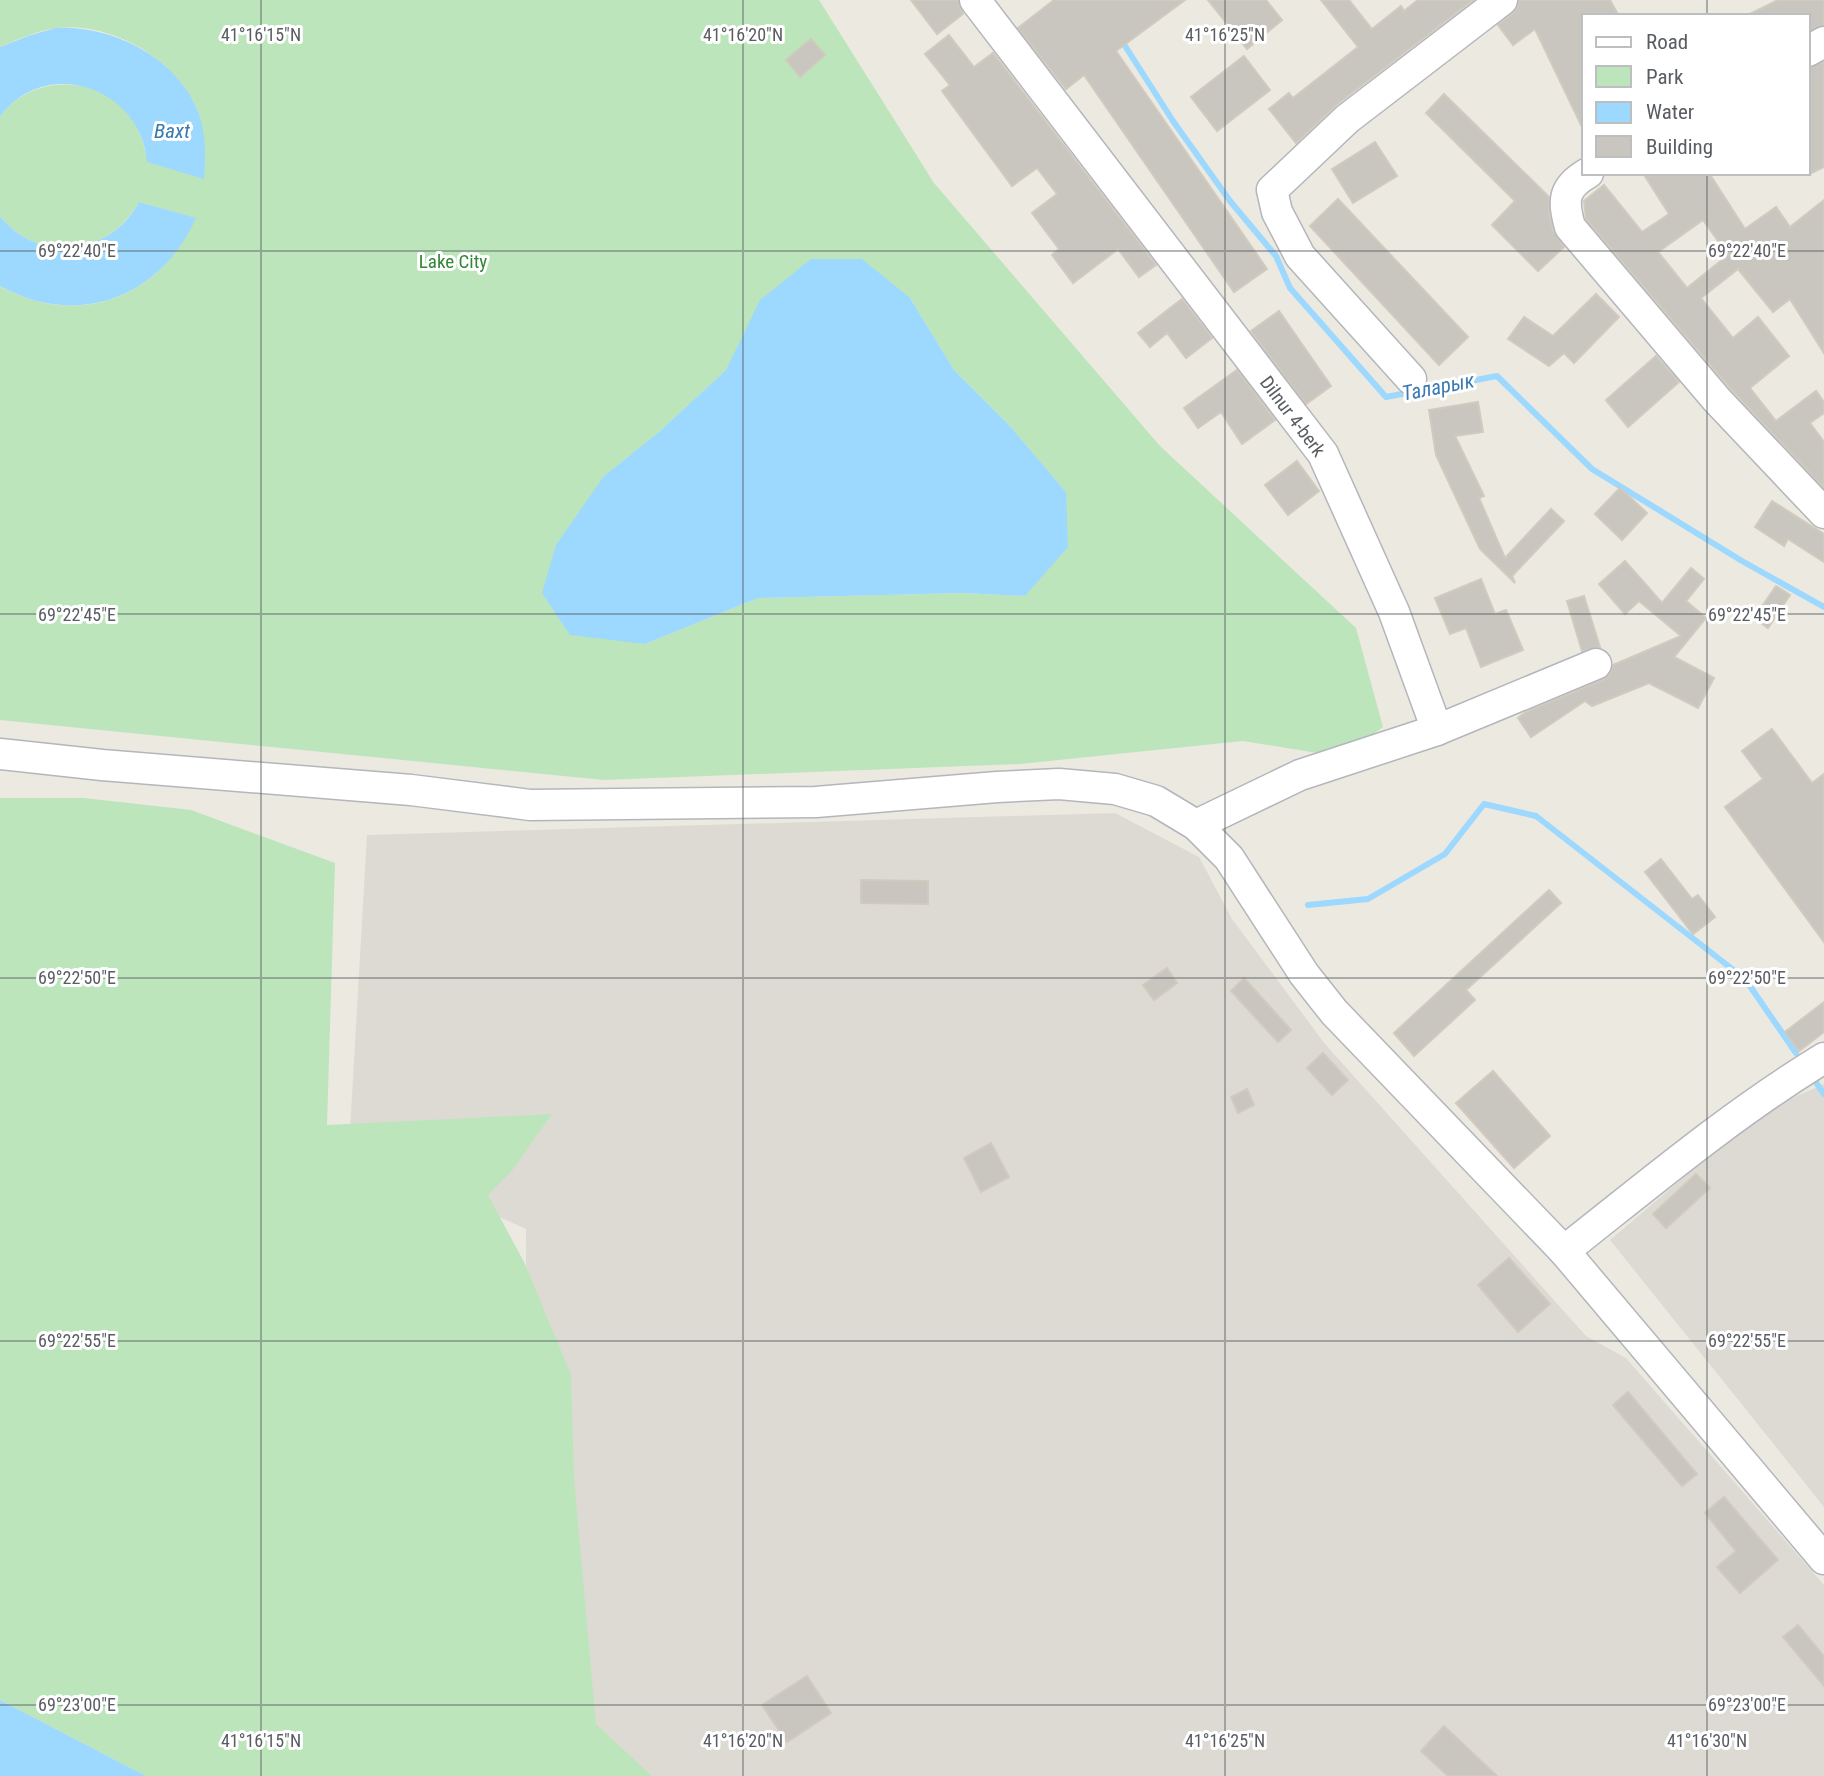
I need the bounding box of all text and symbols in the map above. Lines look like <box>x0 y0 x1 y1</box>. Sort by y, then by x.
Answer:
legend <box>1582 14 1810 175</box>
text: 41°16'15"N <box>221 24 301 45</box>
text: 41°16'20"N <box>703 24 783 45</box>
text: 41°16'25"N <box>1185 24 1265 45</box>
text: Road <box>1646 30 1688 54</box>
text: Park <box>1646 65 1684 89</box>
text: Water <box>1646 100 1694 124</box>
water label: Baхt <box>154 119 191 143</box>
text: Building <box>1646 135 1713 159</box>
text: 69°22'40"E <box>38 240 116 261</box>
text: 69°22'40"E <box>1708 240 1786 261</box>
park label: Lake City <box>419 250 487 273</box>
water label: Таларык <box>1400 368 1477 406</box>
street label: Dilnur 4-berk <box>1255 372 1331 461</box>
text: 69°22'45"E <box>38 604 116 625</box>
text: 69°22'45"E <box>1708 604 1786 625</box>
text: 69°22'50"E <box>38 967 116 988</box>
text: 69°22'50"E <box>1708 967 1786 988</box>
text: 69°22'55"E <box>38 1330 116 1351</box>
text: 69°22'55"E <box>1708 1330 1786 1351</box>
text: 69°23'00"E <box>38 1694 116 1715</box>
text: 69°23'00"E <box>1708 1694 1786 1715</box>
text: 41°16'15"N <box>221 1730 301 1751</box>
text: 41°16'20"N <box>703 1730 783 1751</box>
text: 41°16'25"N <box>1185 1730 1265 1751</box>
text: 41°16'30"N <box>1667 1730 1747 1751</box>

